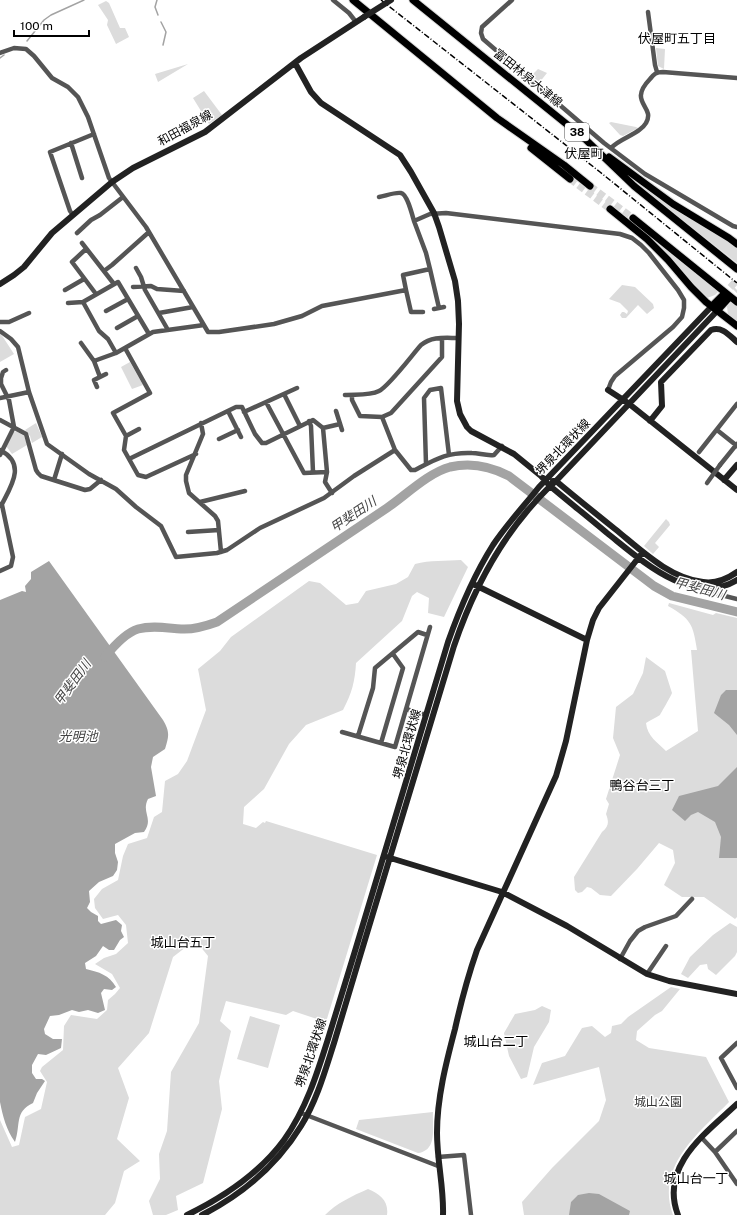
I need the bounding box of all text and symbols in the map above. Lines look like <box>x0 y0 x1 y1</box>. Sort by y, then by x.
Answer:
scale bar <box>14 12 89 38</box>
text: 100 m <box>20 19 53 33</box>
district label: 伏屋町五丁目 <box>638 31 716 46</box>
street label: 富田林泉大津線 <box>491 46 565 110</box>
street label: 和田福泉線 <box>155 107 215 149</box>
road number: 38 <box>565 123 589 141</box>
district label: 伏屋町 <box>564 146 604 161</box>
street label: 堺泉北環状線 <box>533 416 593 478</box>
water label: 甲斐田川 <box>328 493 381 535</box>
water label: 甲斐田川 <box>673 575 729 603</box>
water label: 甲斐田川 <box>51 655 95 708</box>
street label: 堺泉北環状線 <box>390 707 424 781</box>
water label: 光明池 <box>58 729 99 744</box>
district label: 鴨谷台三丁 <box>609 778 675 793</box>
district label: 城山台五丁 <box>150 935 216 950</box>
street label: 堺泉北環状線 <box>293 1017 329 1089</box>
district label: 城山台二丁 <box>463 1034 529 1049</box>
park label: 城山公園 <box>634 1095 682 1109</box>
district label: 城山台一丁 <box>663 1171 729 1186</box>

